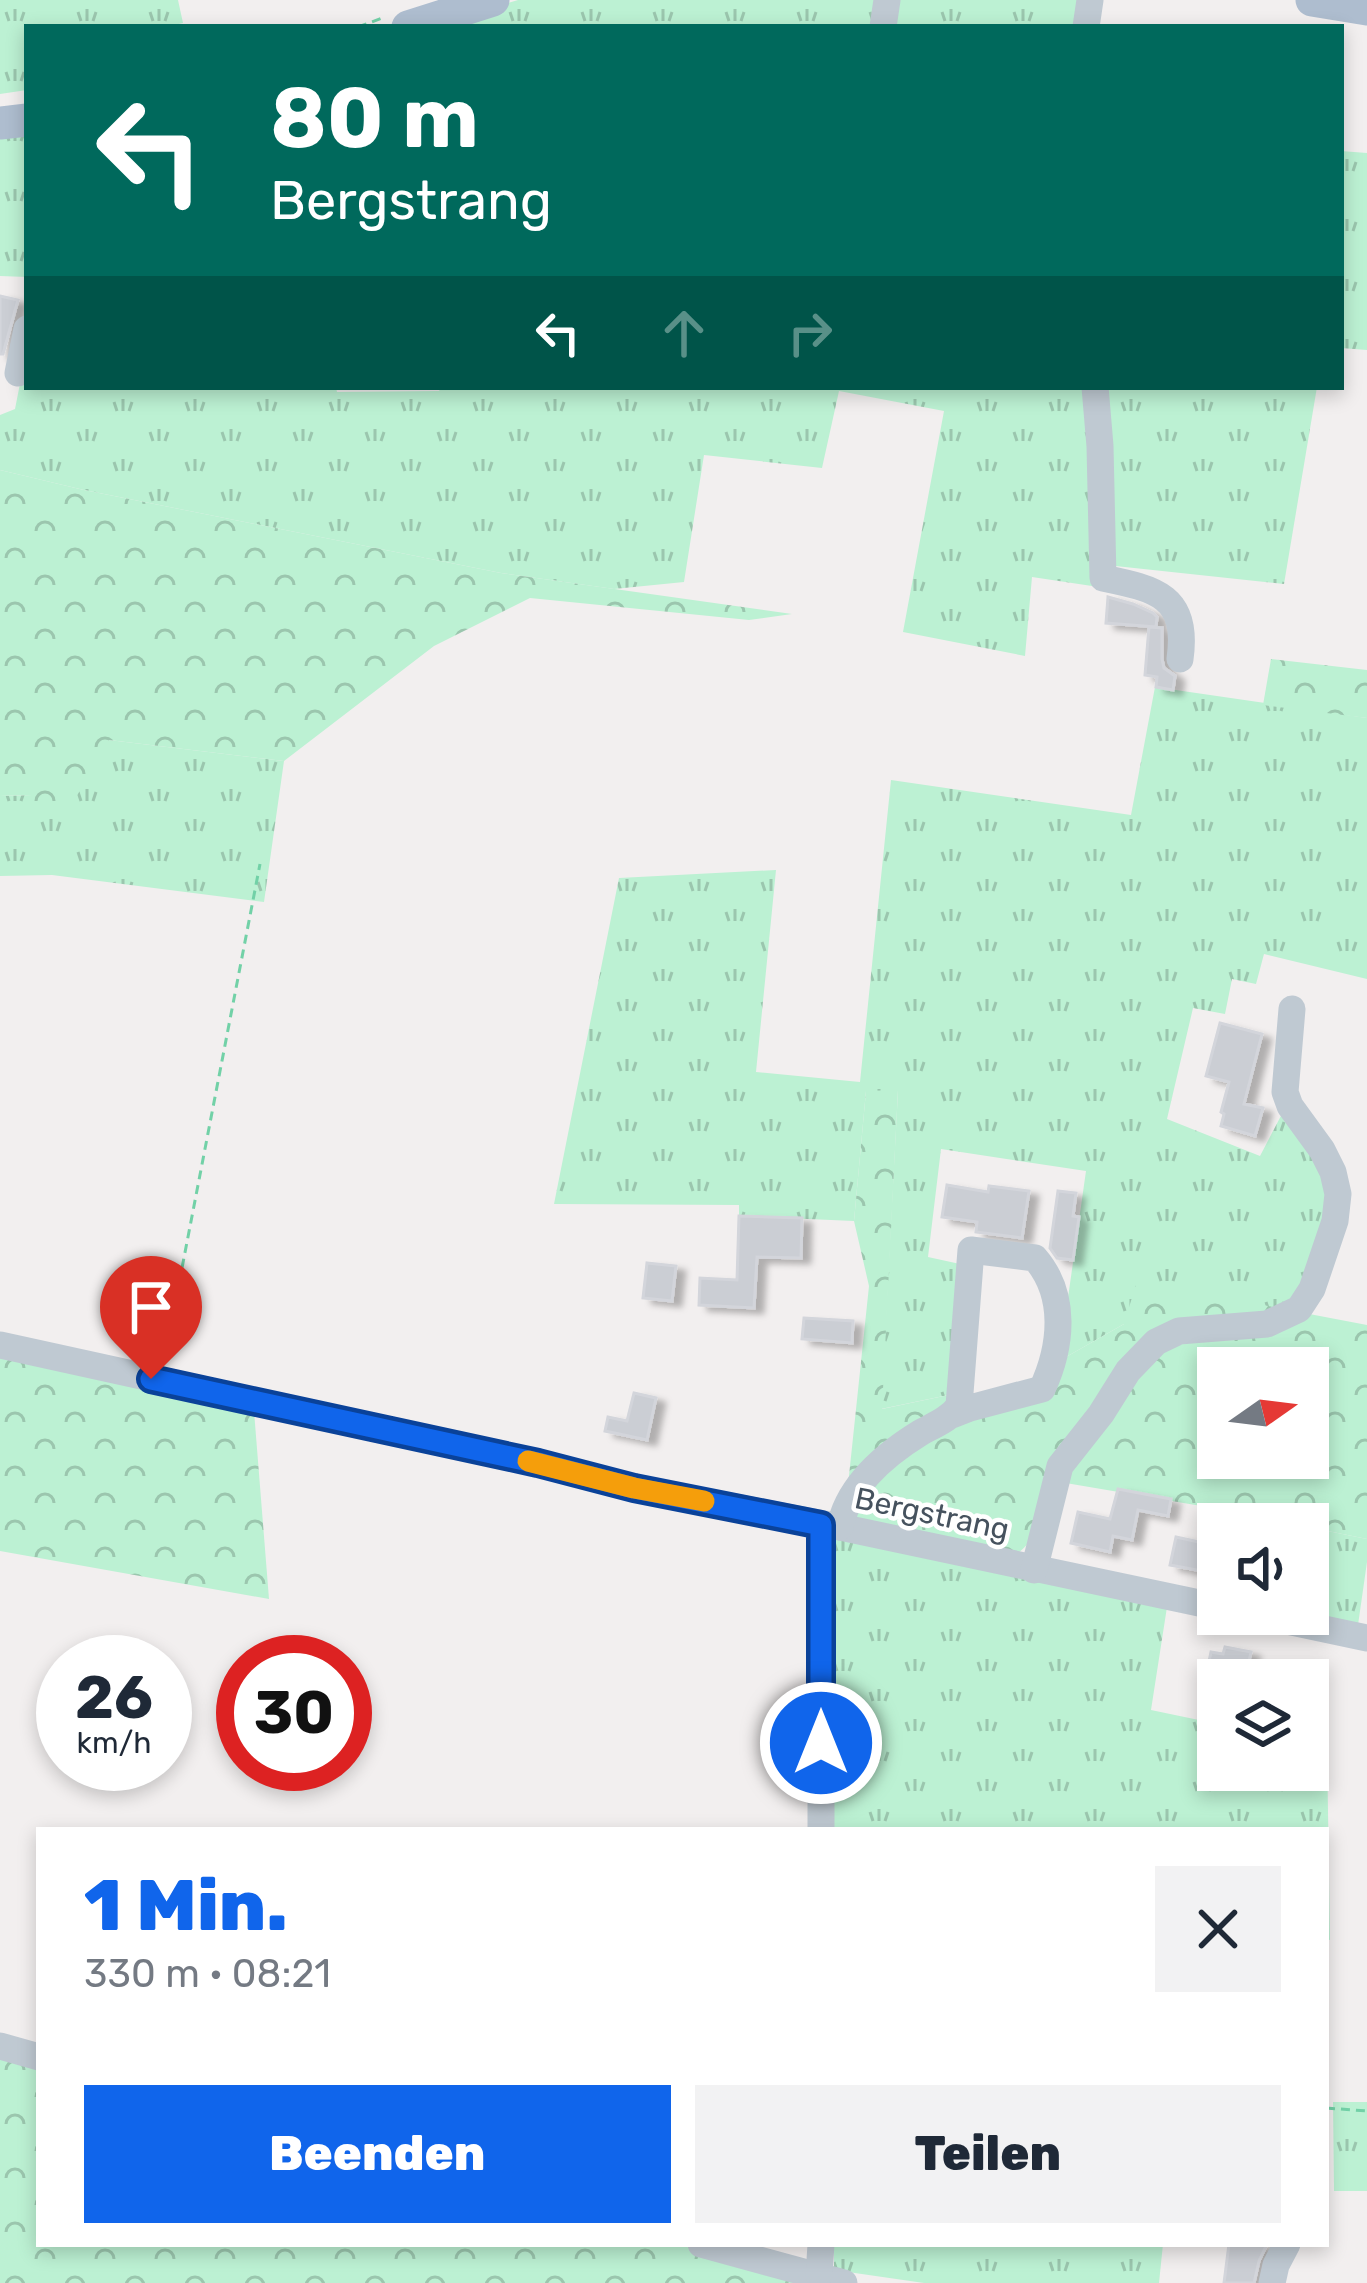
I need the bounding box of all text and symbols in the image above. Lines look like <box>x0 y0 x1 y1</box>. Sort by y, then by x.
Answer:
text: 80 m <box>270 68 479 168</box>
icon: left <box>72 72 228 228</box>
text: Bergstrang <box>270 169 552 233</box>
icon: left <box>525 300 591 366</box>
icon: ahead <box>651 300 717 366</box>
icon: right <box>777 300 843 366</box>
pin <box>100 1256 202 1379</box>
icon: arrive <box>118 1274 184 1340</box>
north arrow <box>1197 1347 1329 1479</box>
map controls <box>1197 1347 1329 1791</box>
street label: Bergstrang <box>852 1480 1012 1548</box>
button: sound <box>1197 1503 1329 1635</box>
speed limit sign: 30 <box>216 1635 372 1791</box>
button: layers <box>1197 1659 1329 1791</box>
text: 26 <box>75 1662 153 1733</box>
position arrow <box>758 1680 884 1806</box>
text: km/h <box>77 1725 151 1761</box>
text: 1 Min. <box>84 1863 288 1948</box>
button: close <box>1155 1866 1281 1992</box>
text: 330 m · 08:21 <box>84 1951 331 1997</box>
button: Beenden <box>84 2085 671 2223</box>
button: Teilen <box>695 2085 1281 2223</box>

